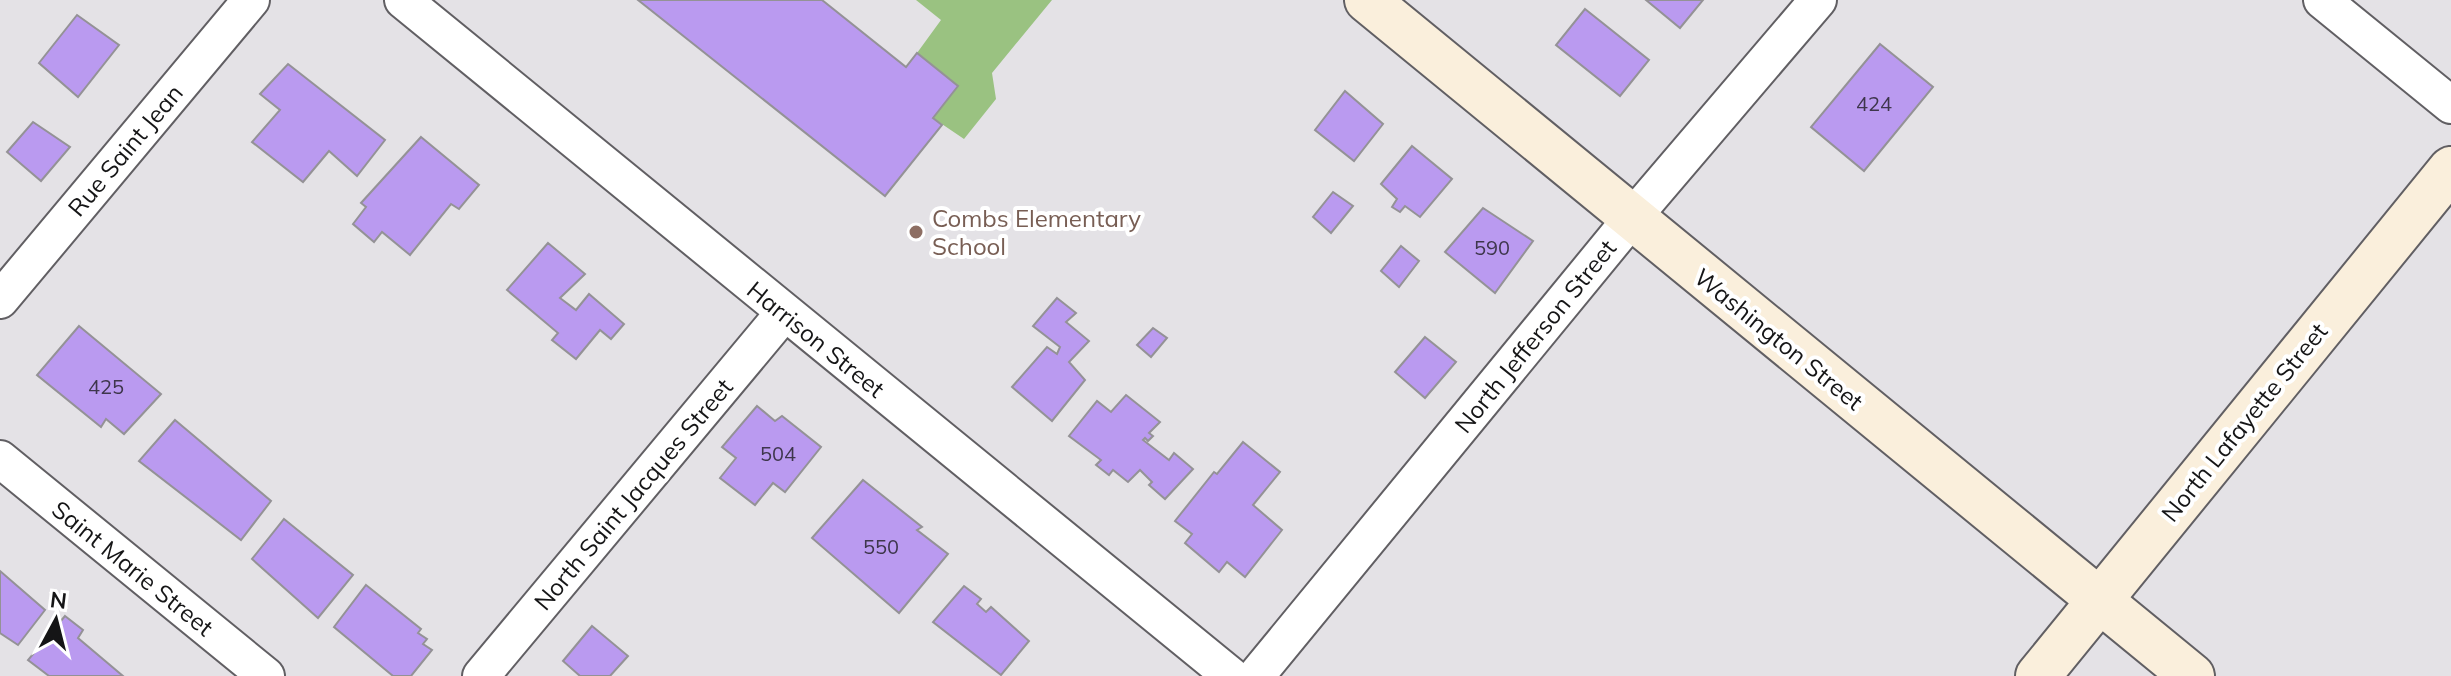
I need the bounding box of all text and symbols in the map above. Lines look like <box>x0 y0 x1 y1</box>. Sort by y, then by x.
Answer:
street label: Rue Saint Jean <box>61 78 189 222</box>
house number: 424 <box>1856 91 1892 116</box>
place label: Combs Elementary School <box>932 203 1141 261</box>
marker: Combs Elementary School <box>907 223 925 241</box>
street label: North Jefferson Street <box>1448 233 1622 439</box>
house number: 590 <box>1474 235 1510 260</box>
street label: Washington Street <box>1689 262 1869 416</box>
street label: Harrison Street <box>741 274 891 404</box>
street label: North Lafayette Street <box>2155 317 2333 527</box>
street label: North Saint Jacques Street <box>527 372 739 616</box>
house number: 425 <box>88 374 124 399</box>
house number: 504 <box>760 441 796 466</box>
street label: Saint Marie Street <box>46 494 220 642</box>
house number: 550 <box>863 534 899 559</box>
north arrow <box>16 580 96 660</box>
text: N <box>48 585 68 615</box>

